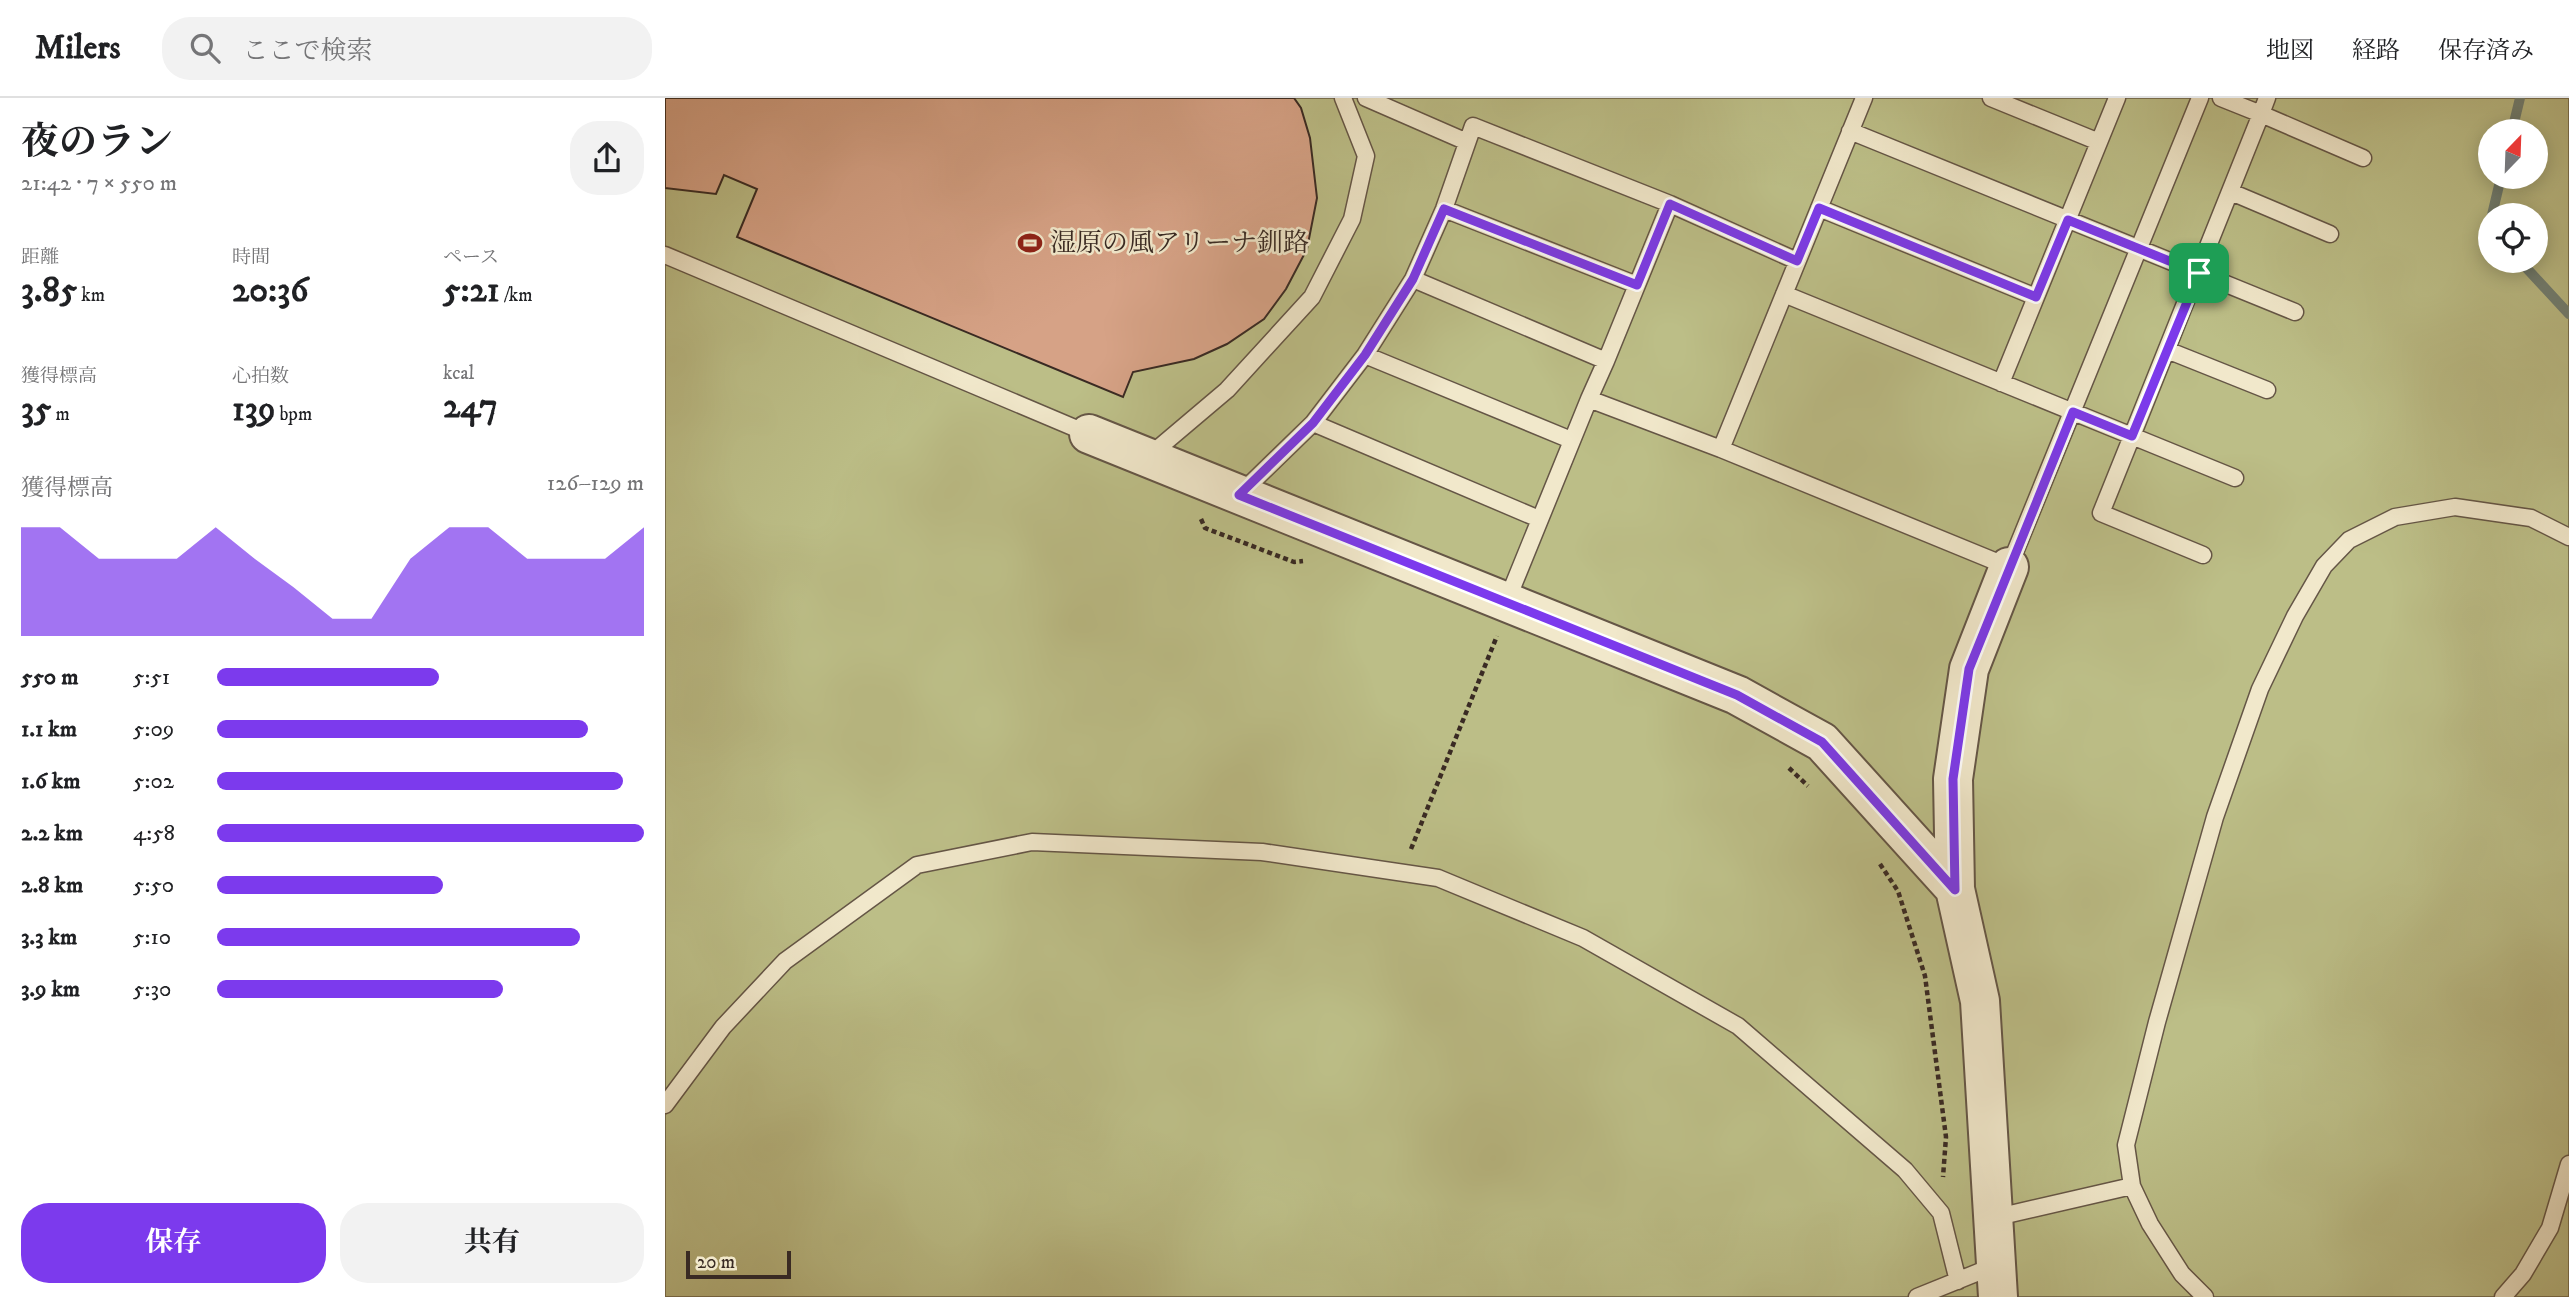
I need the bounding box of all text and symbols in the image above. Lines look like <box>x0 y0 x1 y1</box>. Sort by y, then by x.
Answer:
search box <box>162 17 652 80</box>
text: Milers <box>35 28 120 69</box>
icon: search <box>186 29 224 67</box>
text: ここで検索 <box>242 35 372 68</box>
text: 地図 <box>2266 36 2314 66</box>
text: 経路 <box>2352 36 2400 66</box>
text: 保存済み <box>2438 36 2534 66</box>
text: 夜のラン <box>21 119 173 167</box>
north arrow <box>2478 119 2548 189</box>
map controls <box>2478 119 2548 273</box>
button: share <box>570 121 644 195</box>
text: 21:42 · 7 × 550 m <box>21 169 177 198</box>
button: locate <box>2478 203 2548 273</box>
place label: 湿原の風アリーナ釧路 <box>1050 227 1309 260</box>
sports icon: 湿原の風アリーナ釧路 <box>1016 229 1044 257</box>
pin <box>2169 243 2229 303</box>
text: 距離 <box>21 246 59 269</box>
text: 時間 <box>232 246 270 269</box>
text: ペース <box>443 246 499 269</box>
icon: arrive <box>2180 254 2218 292</box>
text: 3.85 <box>21 269 77 313</box>
text: 20:36 <box>232 269 308 313</box>
text: 5:21 <box>443 269 500 313</box>
text: km <box>77 284 105 307</box>
text: /km <box>500 284 533 307</box>
text: kcal <box>443 362 474 385</box>
text: 獲得標高 <box>21 365 97 388</box>
text: 心拍数 <box>232 365 289 388</box>
text: 247 <box>443 385 498 429</box>
text: 35 <box>21 388 51 432</box>
text: 139 <box>232 388 275 432</box>
text: m <box>51 403 70 426</box>
text: bpm <box>275 403 312 426</box>
text: 126–129 m <box>547 469 644 498</box>
text: 獲得標高 <box>21 474 113 503</box>
text: 550 m <box>21 663 78 692</box>
text: 5:51 <box>133 663 170 692</box>
text: 1.1 km <box>21 715 77 744</box>
text: 5:09 <box>133 715 174 744</box>
text: 1.6 km <box>21 767 80 796</box>
text: 5:02 <box>133 767 174 796</box>
text: 2.2 km <box>21 819 83 848</box>
text: 4:58 <box>133 819 175 848</box>
text: 2.8 km <box>21 871 83 900</box>
text: 5:50 <box>133 871 174 900</box>
text: 3.3 km <box>21 923 77 952</box>
text: 5:10 <box>133 923 171 952</box>
text: 3.9 km <box>21 975 80 1004</box>
text: 5:30 <box>133 975 171 1004</box>
button: 保存 <box>21 1203 326 1283</box>
button: 共有 <box>340 1203 644 1283</box>
scale bar <box>686 1248 791 1280</box>
text: 20 m <box>697 1251 735 1274</box>

